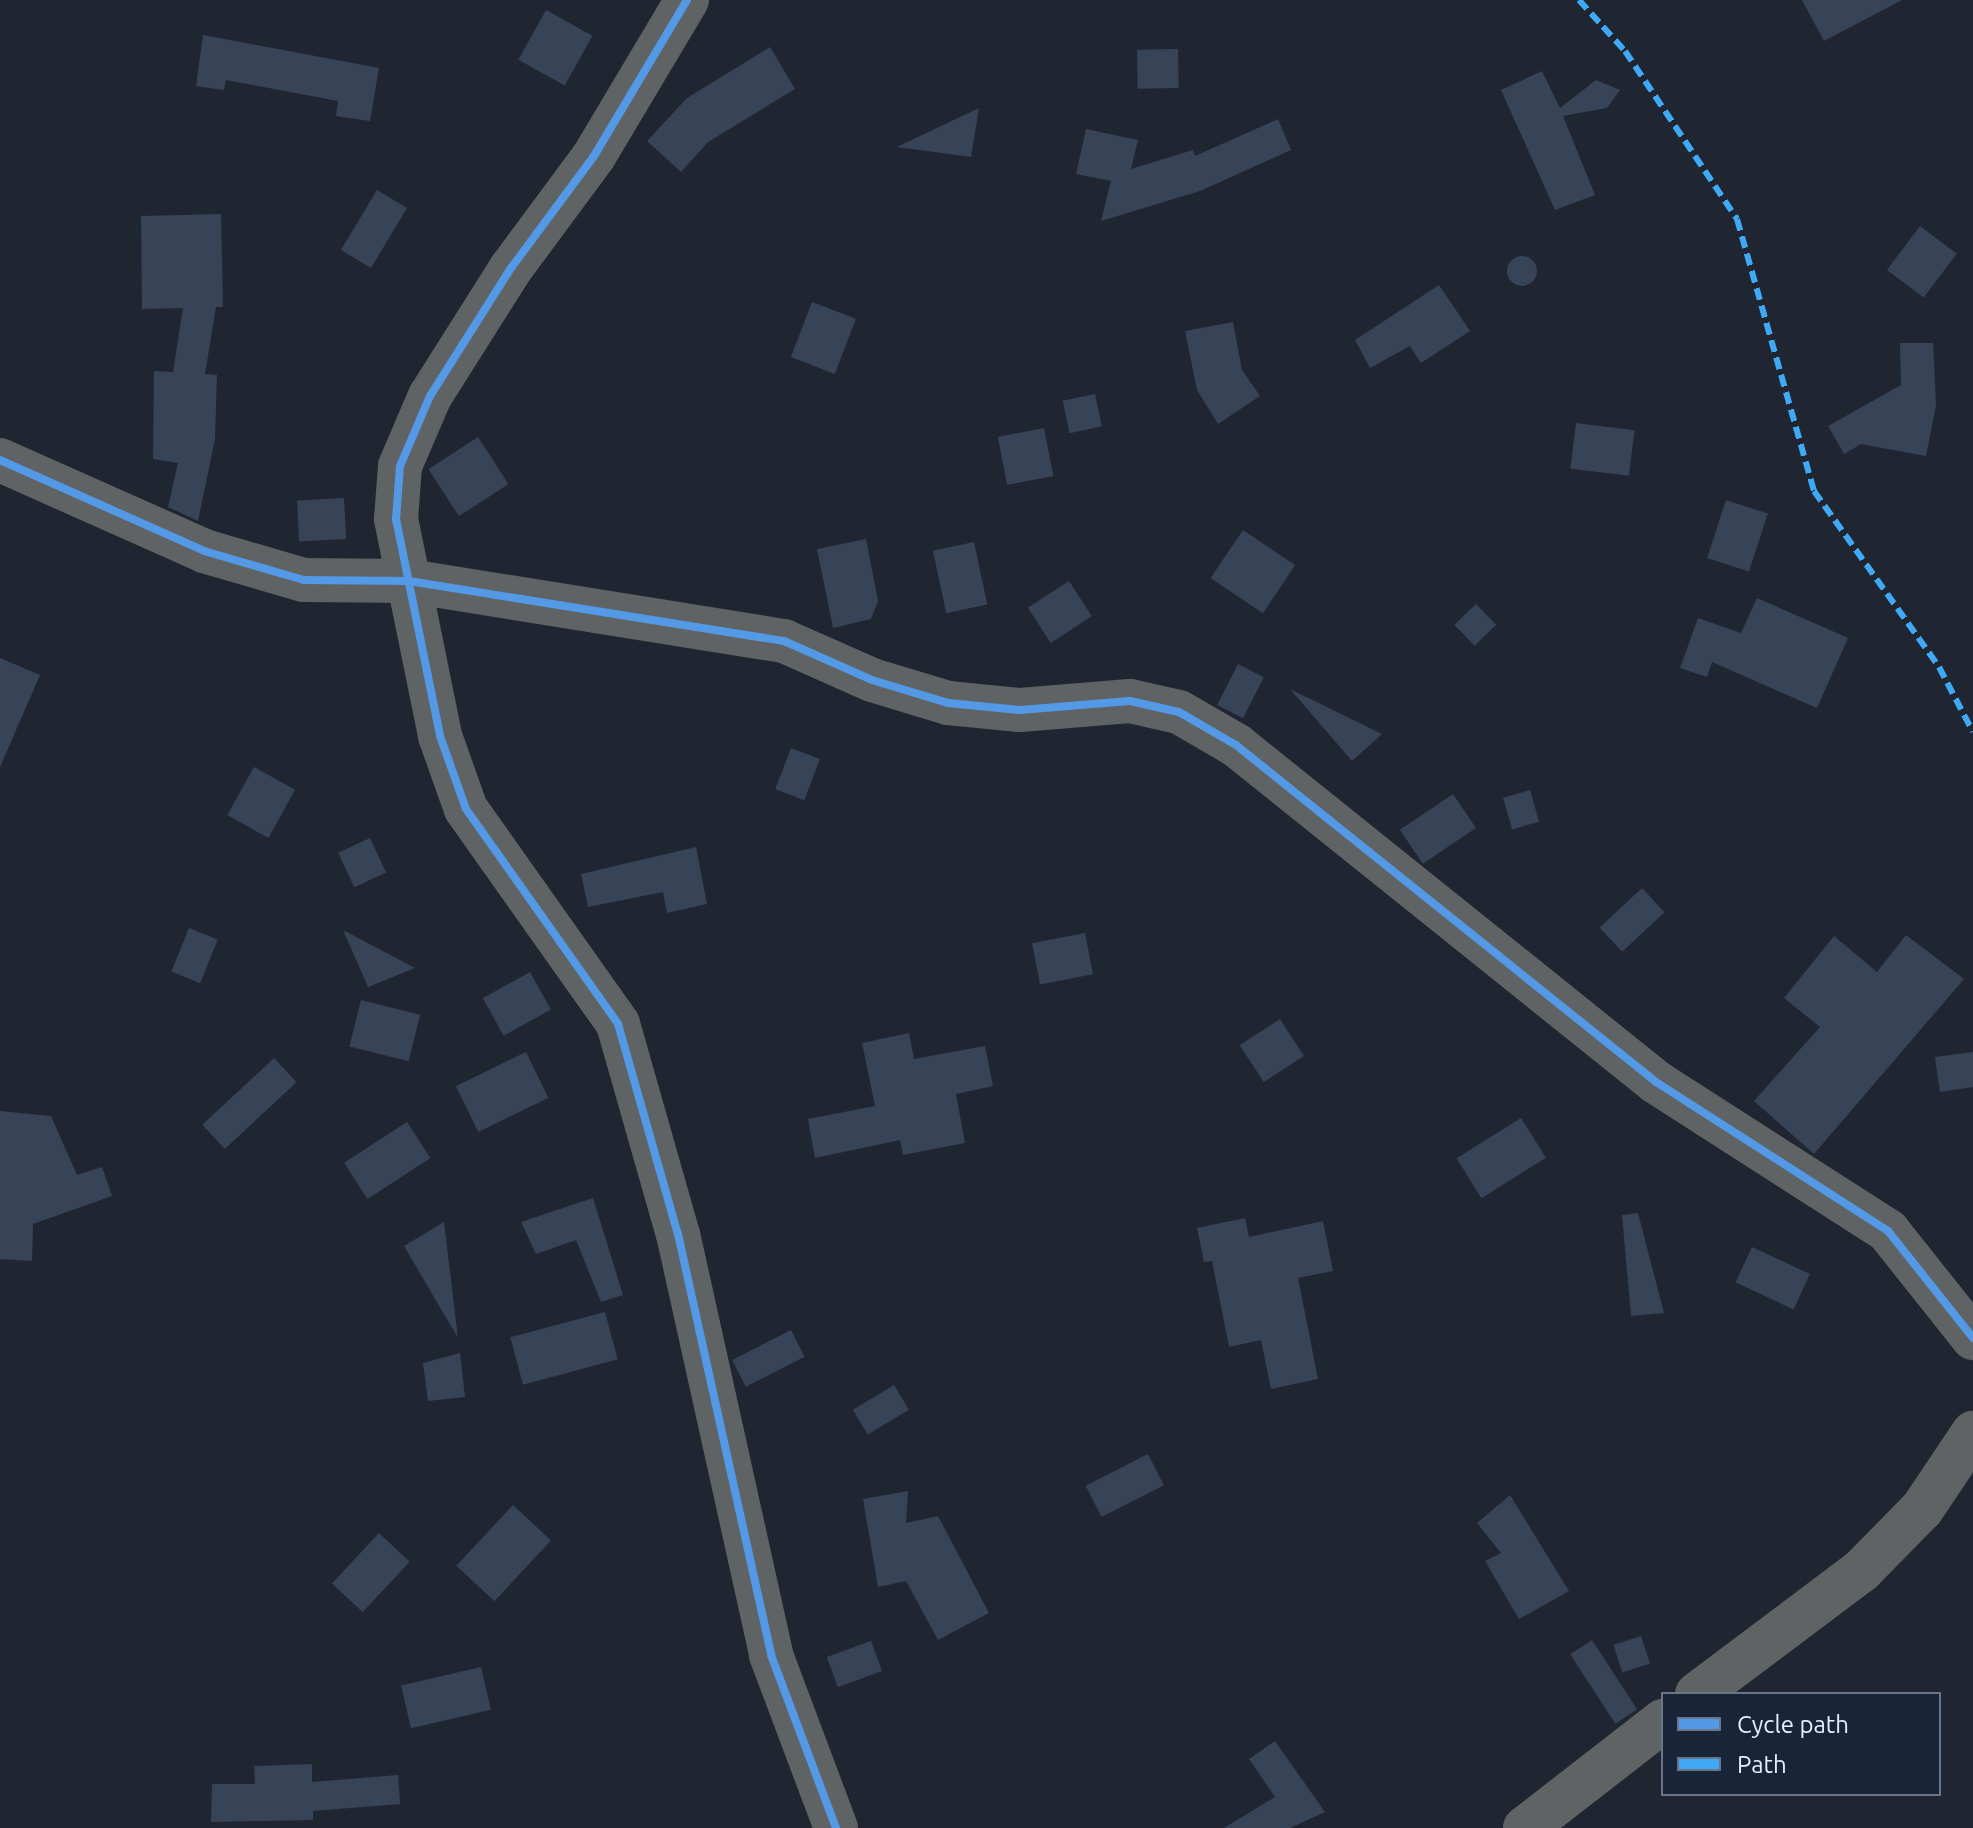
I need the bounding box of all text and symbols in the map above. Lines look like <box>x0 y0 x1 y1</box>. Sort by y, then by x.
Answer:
legend <box>1661 1692 1941 1796</box>
text: Cycle path <box>1737 1711 1849 1738</box>
text: Path <box>1737 1751 1787 1778</box>

